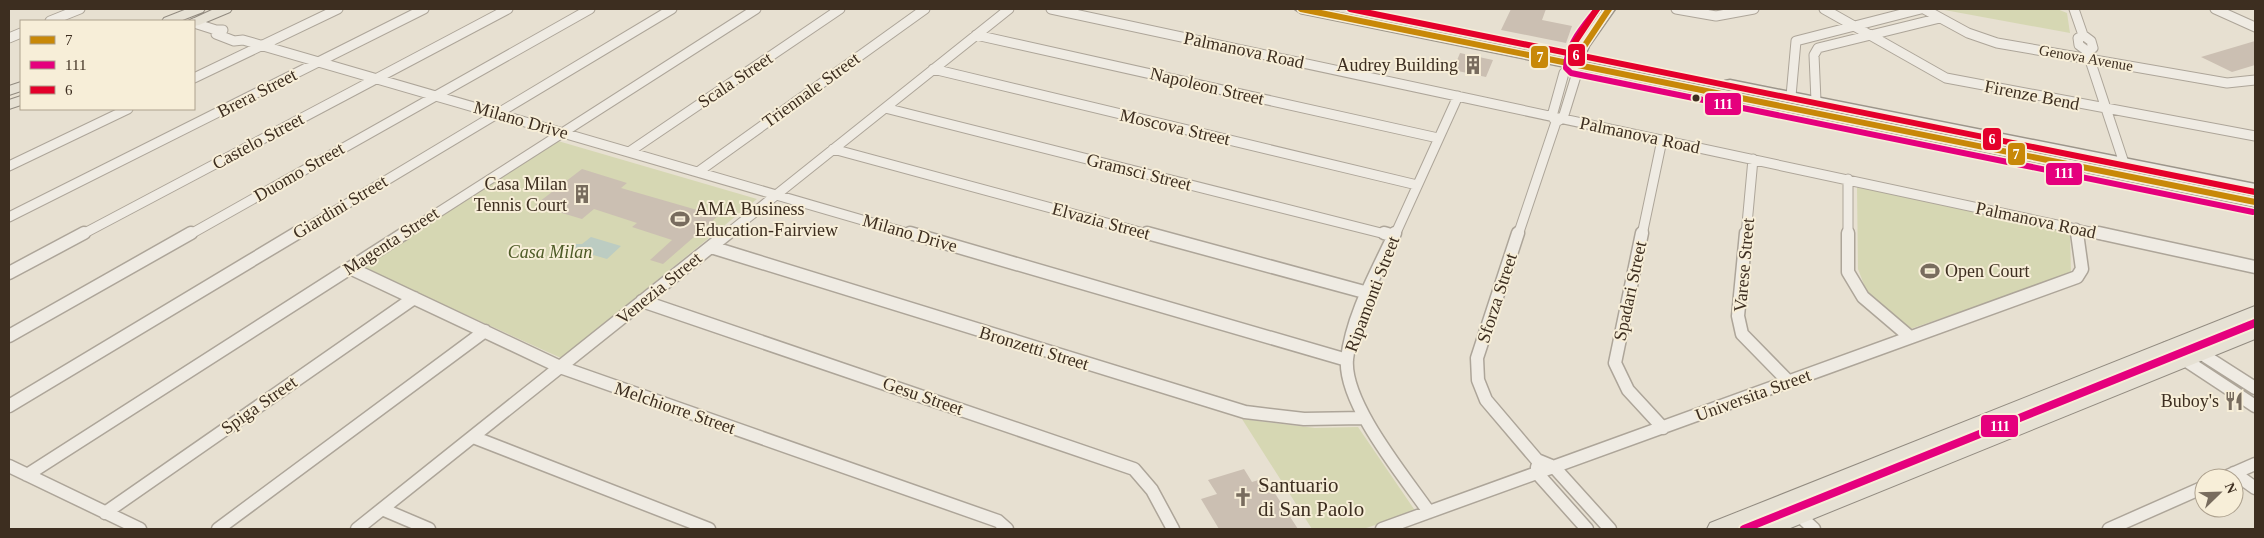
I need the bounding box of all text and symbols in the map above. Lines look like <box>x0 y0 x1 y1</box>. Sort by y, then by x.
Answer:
legend <box>20 20 195 110</box>
street label: Palmanova Road <box>1182 27 1306 73</box>
text: 7 <box>65 32 73 48</box>
street label: Genova Avenue <box>2038 42 2135 74</box>
line badge: 6 <box>1567 43 1586 67</box>
line badge: 7 <box>1530 45 1549 69</box>
street label: Scala Street <box>694 48 776 112</box>
street label: Triennale Street <box>759 48 863 132</box>
text: 6 <box>1573 48 1580 63</box>
text: 7 <box>1537 50 1544 65</box>
building icon: Audrey Building <box>1462 54 1484 76</box>
place label: Audrey Building <box>1337 55 1458 75</box>
text: 111 <box>65 57 86 73</box>
street label: Napoleon Street <box>1148 63 1266 109</box>
street label: Brera Street <box>214 64 300 122</box>
street label: Firenze Bend <box>1983 76 2081 114</box>
text: 6 <box>65 82 73 98</box>
line badge: 111 <box>1704 92 1742 116</box>
unlabelled marker <box>1691 93 1701 103</box>
street label: Milano Drive <box>471 97 571 143</box>
text: 111 <box>1713 97 1733 112</box>
street label: Moscova Street <box>1118 105 1232 149</box>
street label: Castelo Street <box>209 109 307 173</box>
street label: Palmanova Road <box>1578 112 1702 158</box>
line badge: 6 <box>1982 127 2002 151</box>
text: 6 <box>1989 132 1996 147</box>
street label: Duomo Street <box>250 138 348 206</box>
line badge: 7 <box>2007 142 2026 166</box>
text: 7 <box>2013 147 2020 162</box>
street label: Gramsci Street <box>1084 149 1194 195</box>
line badge: 111 <box>2045 162 2083 186</box>
text: 111 <box>2054 166 2074 181</box>
street label: Giardini Street <box>289 171 391 243</box>
place label: Casa Milan Tennis Court <box>474 174 567 215</box>
building icon: Casa Milan Tennis Court <box>571 183 593 205</box>
street label: Palmanova Road <box>1974 197 2098 243</box>
street label: Elvazia Street <box>1050 198 1152 244</box>
place label: AMA Business Education-Fairview <box>695 199 838 240</box>
street label: Magenta Street <box>340 203 442 279</box>
sports icon: AMA Business Education-Fairview <box>669 208 691 230</box>
street label: Milano Drive <box>860 210 960 256</box>
street label: Varese Street <box>1730 217 1758 313</box>
street label: Ripamonti Street <box>1341 233 1403 355</box>
street label: Spadari Street <box>1610 239 1650 343</box>
park label: Casa Milan <box>508 242 592 262</box>
street label: Venezia Street <box>613 248 705 328</box>
street label: Sforza Street <box>1473 250 1521 346</box>
sports icon: Open Court <box>1919 260 1941 282</box>
place label: Open Court <box>1945 261 2030 281</box>
street label: Bronzetti Street <box>977 322 1091 374</box>
street label: Universita Street <box>1693 365 1813 425</box>
street label: Spiga Street <box>217 372 301 438</box>
street label: Gesu Street <box>880 373 966 419</box>
street label: Melchiorre Street <box>612 378 738 438</box>
restaurant icon: Buboy's <box>2223 390 2245 412</box>
place label: Buboy's <box>2161 391 2219 411</box>
line badge: 111 <box>1980 414 2019 438</box>
text: 111 <box>1990 419 2010 434</box>
north arrow <box>2194 468 2244 518</box>
place label: Santuario di San Paolo <box>1258 473 1364 521</box>
text: N <box>2222 481 2239 496</box>
church icon: Santuario di San Paolo <box>1232 486 1254 508</box>

